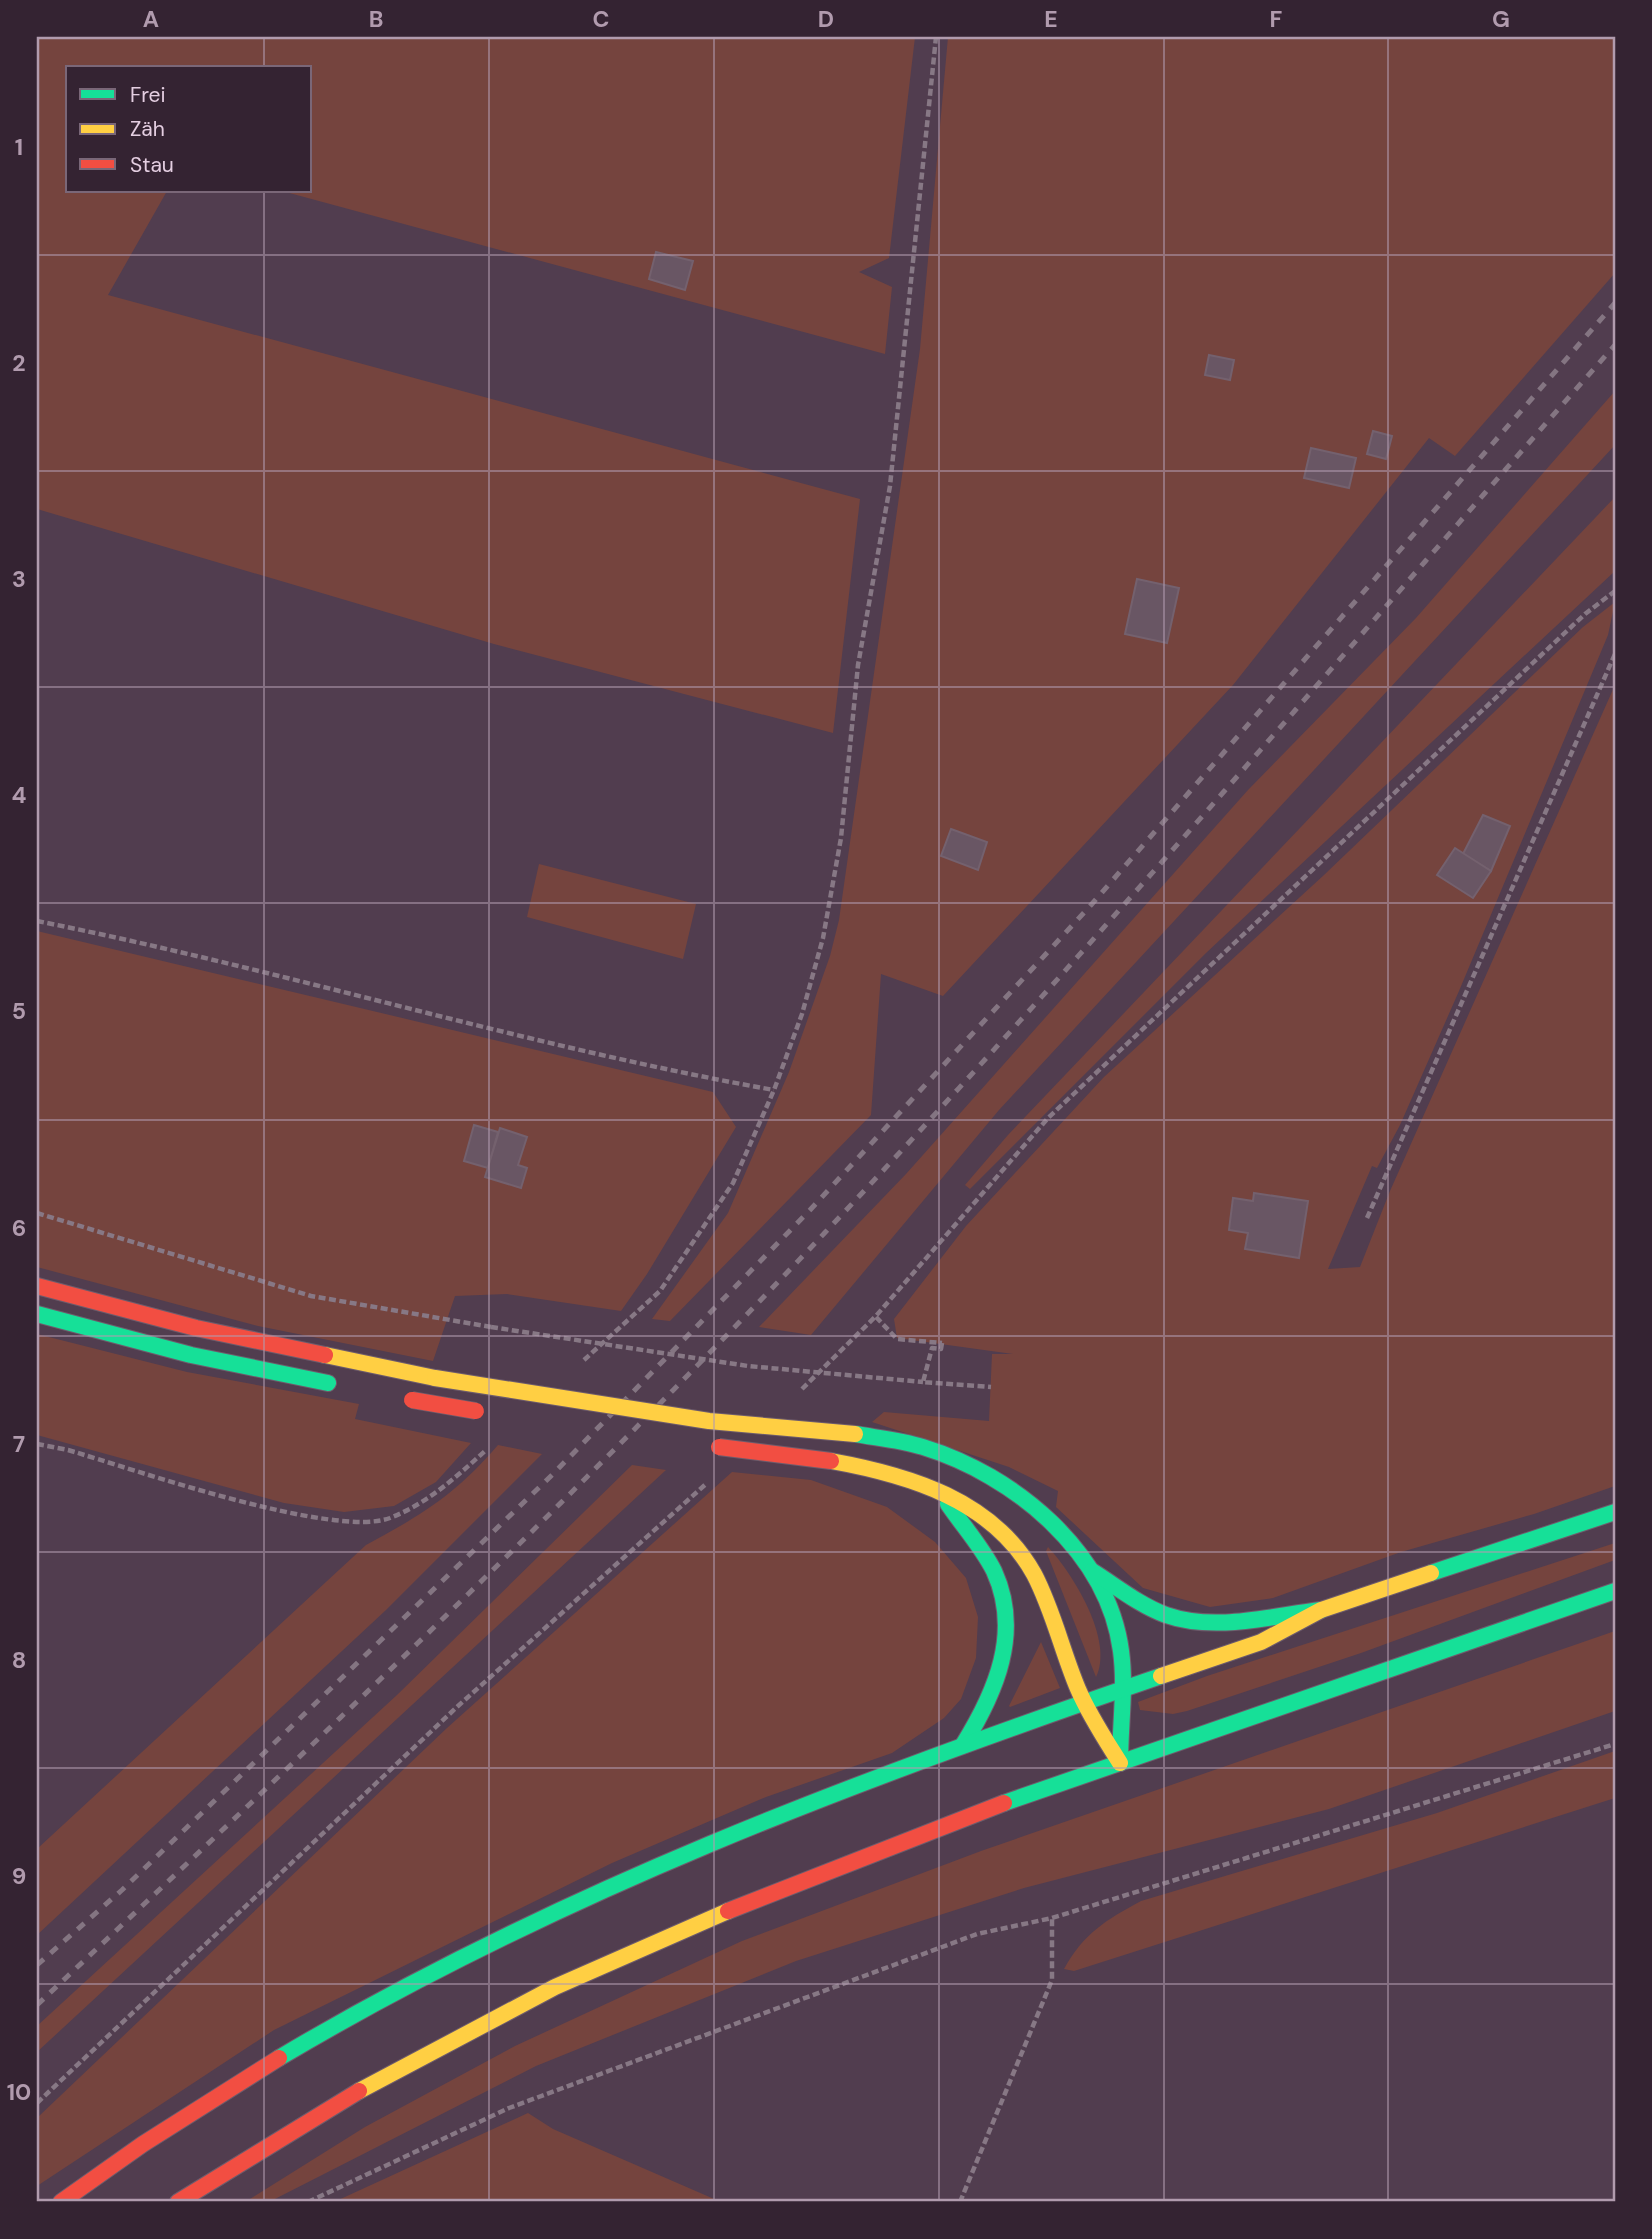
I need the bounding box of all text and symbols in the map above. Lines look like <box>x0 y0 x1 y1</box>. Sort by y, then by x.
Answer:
text: A <box>143 4 159 34</box>
text: B <box>369 4 383 34</box>
text: C <box>593 4 609 34</box>
text: D <box>818 4 834 34</box>
text: E <box>1044 4 1058 34</box>
text: F <box>1270 4 1283 34</box>
text: G <box>1492 4 1510 34</box>
legend <box>66 66 312 192</box>
text: Frei <box>130 81 166 109</box>
text: Zäh <box>130 115 165 143</box>
text: 1 <box>15 132 23 162</box>
text: Stau <box>130 151 174 179</box>
text: 2 <box>12 348 26 378</box>
text: 3 <box>12 564 26 594</box>
text: 4 <box>12 780 27 810</box>
text: 5 <box>12 996 26 1026</box>
text: 6 <box>12 1213 26 1243</box>
text: 7 <box>13 1429 25 1459</box>
text: 8 <box>12 1645 26 1675</box>
text: 9 <box>12 1861 26 1891</box>
text: 10 <box>7 2077 31 2107</box>

